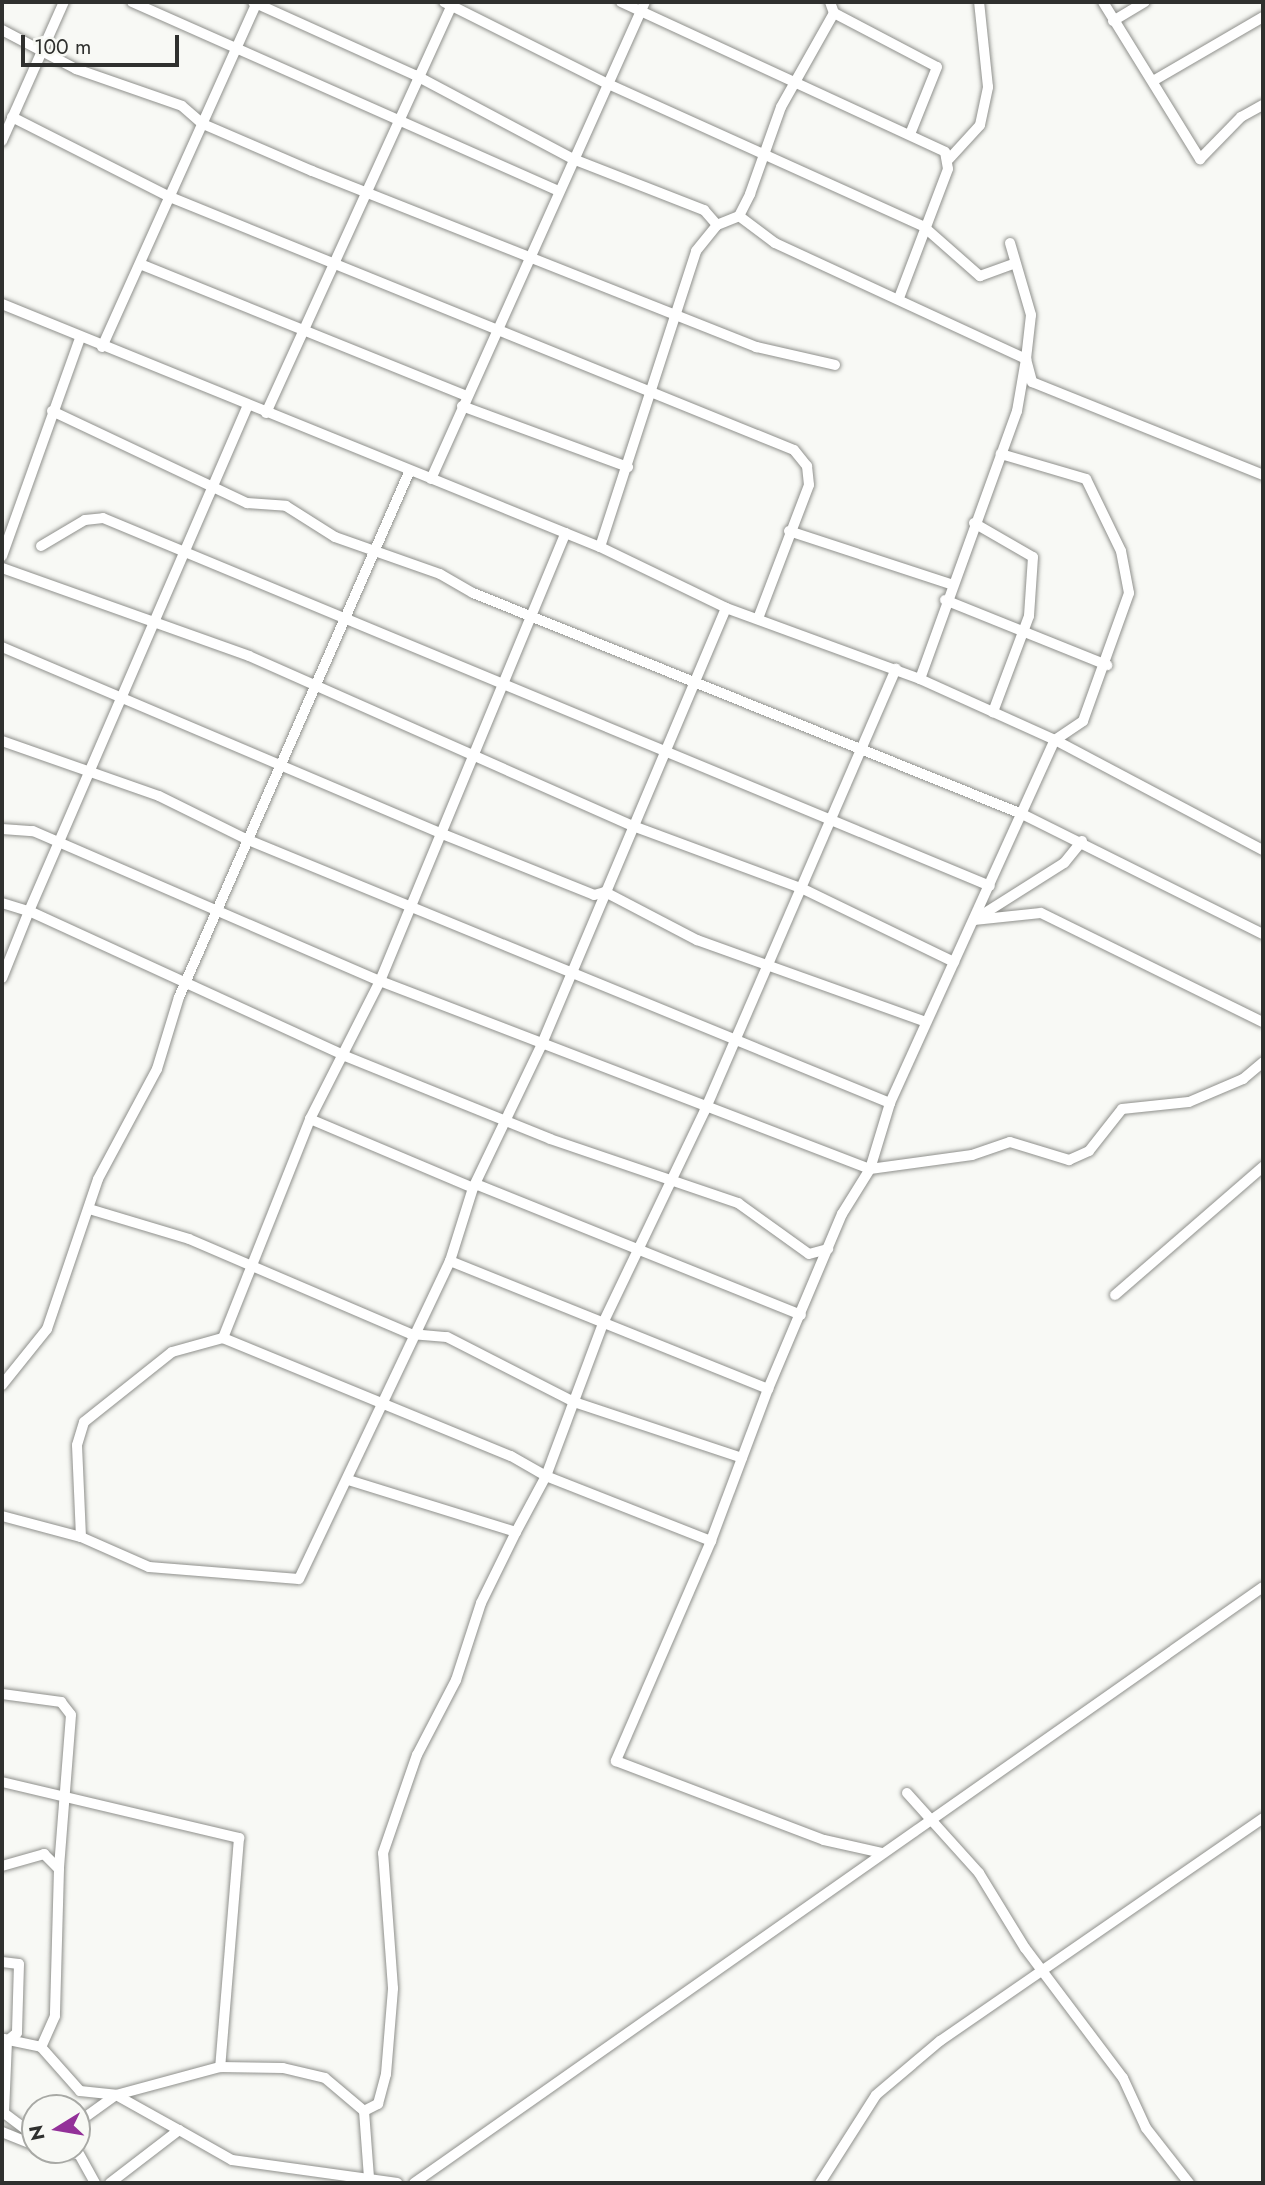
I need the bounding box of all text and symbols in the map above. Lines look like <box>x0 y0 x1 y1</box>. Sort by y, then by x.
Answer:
scale bar <box>24 21 182 65</box>
text: 100 m <box>34 32 91 62</box>
north arrow <box>21 2094 91 2164</box>
text: N <box>22 2123 52 2143</box>

